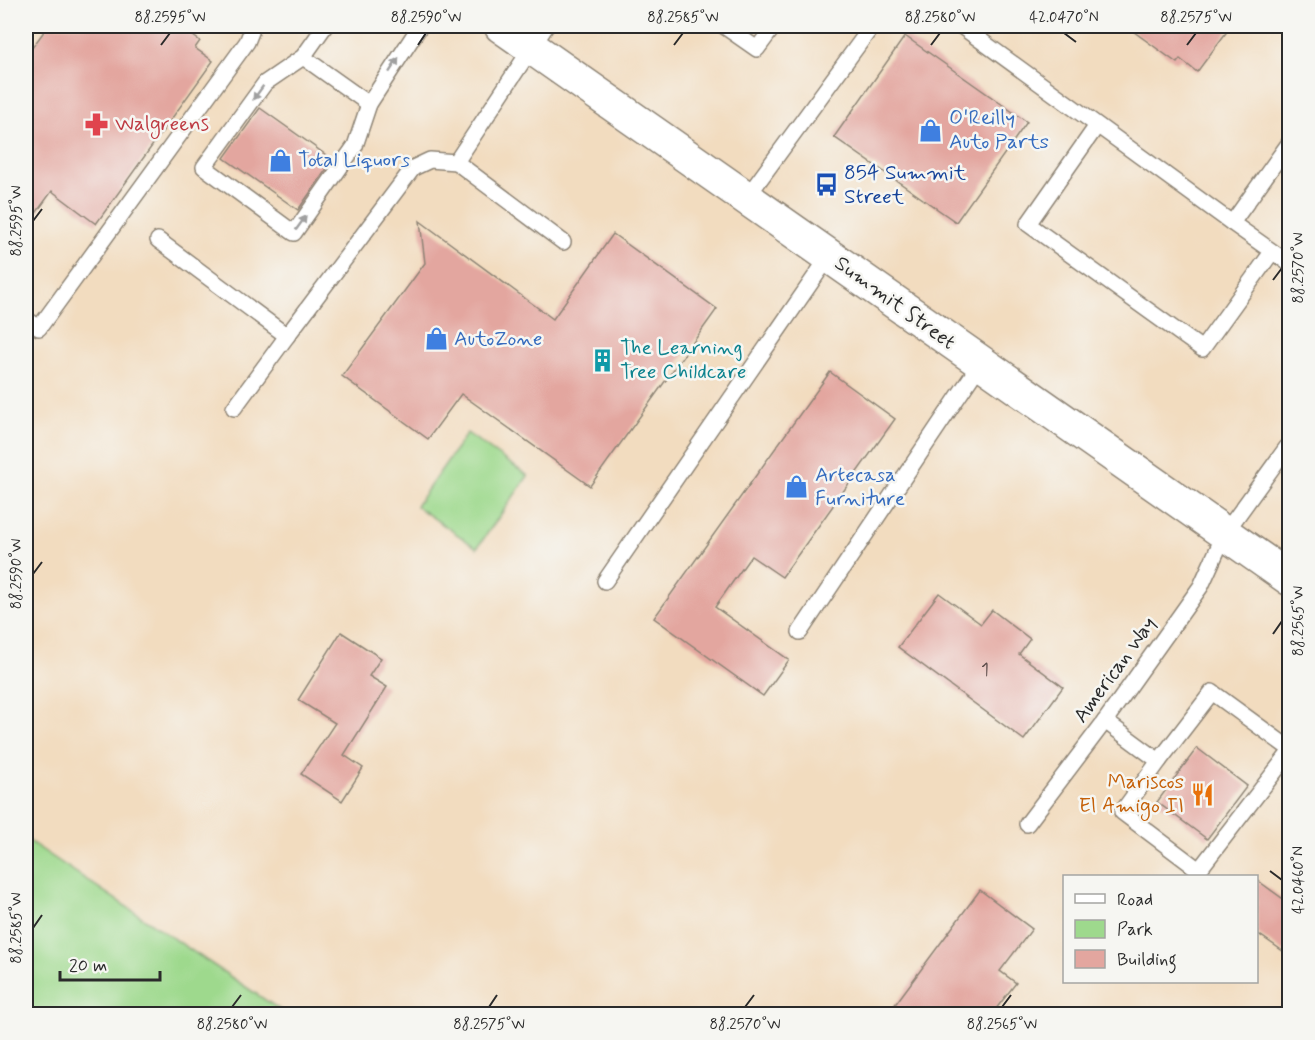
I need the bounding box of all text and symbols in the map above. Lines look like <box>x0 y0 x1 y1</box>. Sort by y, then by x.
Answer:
text: 88.2595°W <box>134 8 206 28</box>
text: 88.2590°W <box>391 8 461 28</box>
text: 88.2585°W <box>647 8 719 28</box>
text: 88.2580°W <box>905 8 975 28</box>
text: 42.0470°N <box>1029 8 1099 28</box>
text: 88.2575°W <box>1160 8 1232 28</box>
one-way arrow <box>389 57 400 73</box>
one-way arrow <box>252 84 264 100</box>
place label: O'Reilly Auto Parts <box>949 104 1049 156</box>
place label: Walgreens <box>115 110 209 139</box>
pharmacy icon: Walgreens <box>84 111 110 137</box>
shop icon: O'Reilly Auto Parts <box>918 117 944 143</box>
place label: Total Liquors <box>298 146 410 174</box>
shop icon: Total Liquors <box>267 147 293 173</box>
place label: 854 Summit Street <box>844 159 967 211</box>
bus stop icon: 854 Summit Street <box>813 172 839 198</box>
text: 88.2595°W <box>7 185 27 257</box>
one-way arrow <box>295 215 307 231</box>
text: 88.2570°W <box>1289 233 1309 303</box>
street label: Summit Street <box>829 250 961 356</box>
place label: AutoZone <box>454 325 542 353</box>
shop icon: AutoZone <box>423 326 449 352</box>
place label: The Learning Tree Childcare <box>620 334 747 386</box>
building icon: The Learning Tree Childcare <box>589 347 615 373</box>
place label: Artecasa Furniture <box>815 461 905 513</box>
shop icon: Artecasa Furniture <box>784 474 810 500</box>
text: 88.2590°W <box>7 539 27 609</box>
text: 88.2565°W <box>1289 586 1309 656</box>
street label: American Way <box>1067 611 1163 729</box>
house number: 1 <box>981 658 989 682</box>
place label: Mariscos El Amigo II <box>1079 768 1184 821</box>
restaurant icon: Mariscos El Amigo II <box>1189 781 1215 807</box>
text: 42.0460°N <box>1289 846 1309 914</box>
legend <box>1063 875 1258 983</box>
text: Road <box>1117 888 1153 912</box>
text: 88.2585°W <box>7 892 27 964</box>
text: Park <box>1117 918 1153 942</box>
scale bar <box>60 944 160 982</box>
text: Building <box>1117 948 1177 974</box>
text: 20 m <box>69 954 107 978</box>
text: 88.2580°W <box>197 1015 267 1035</box>
text: 88.2575°W <box>453 1015 525 1035</box>
text: 88.2570°W <box>710 1015 780 1035</box>
text: 88.2565°W <box>967 1015 1037 1035</box>

